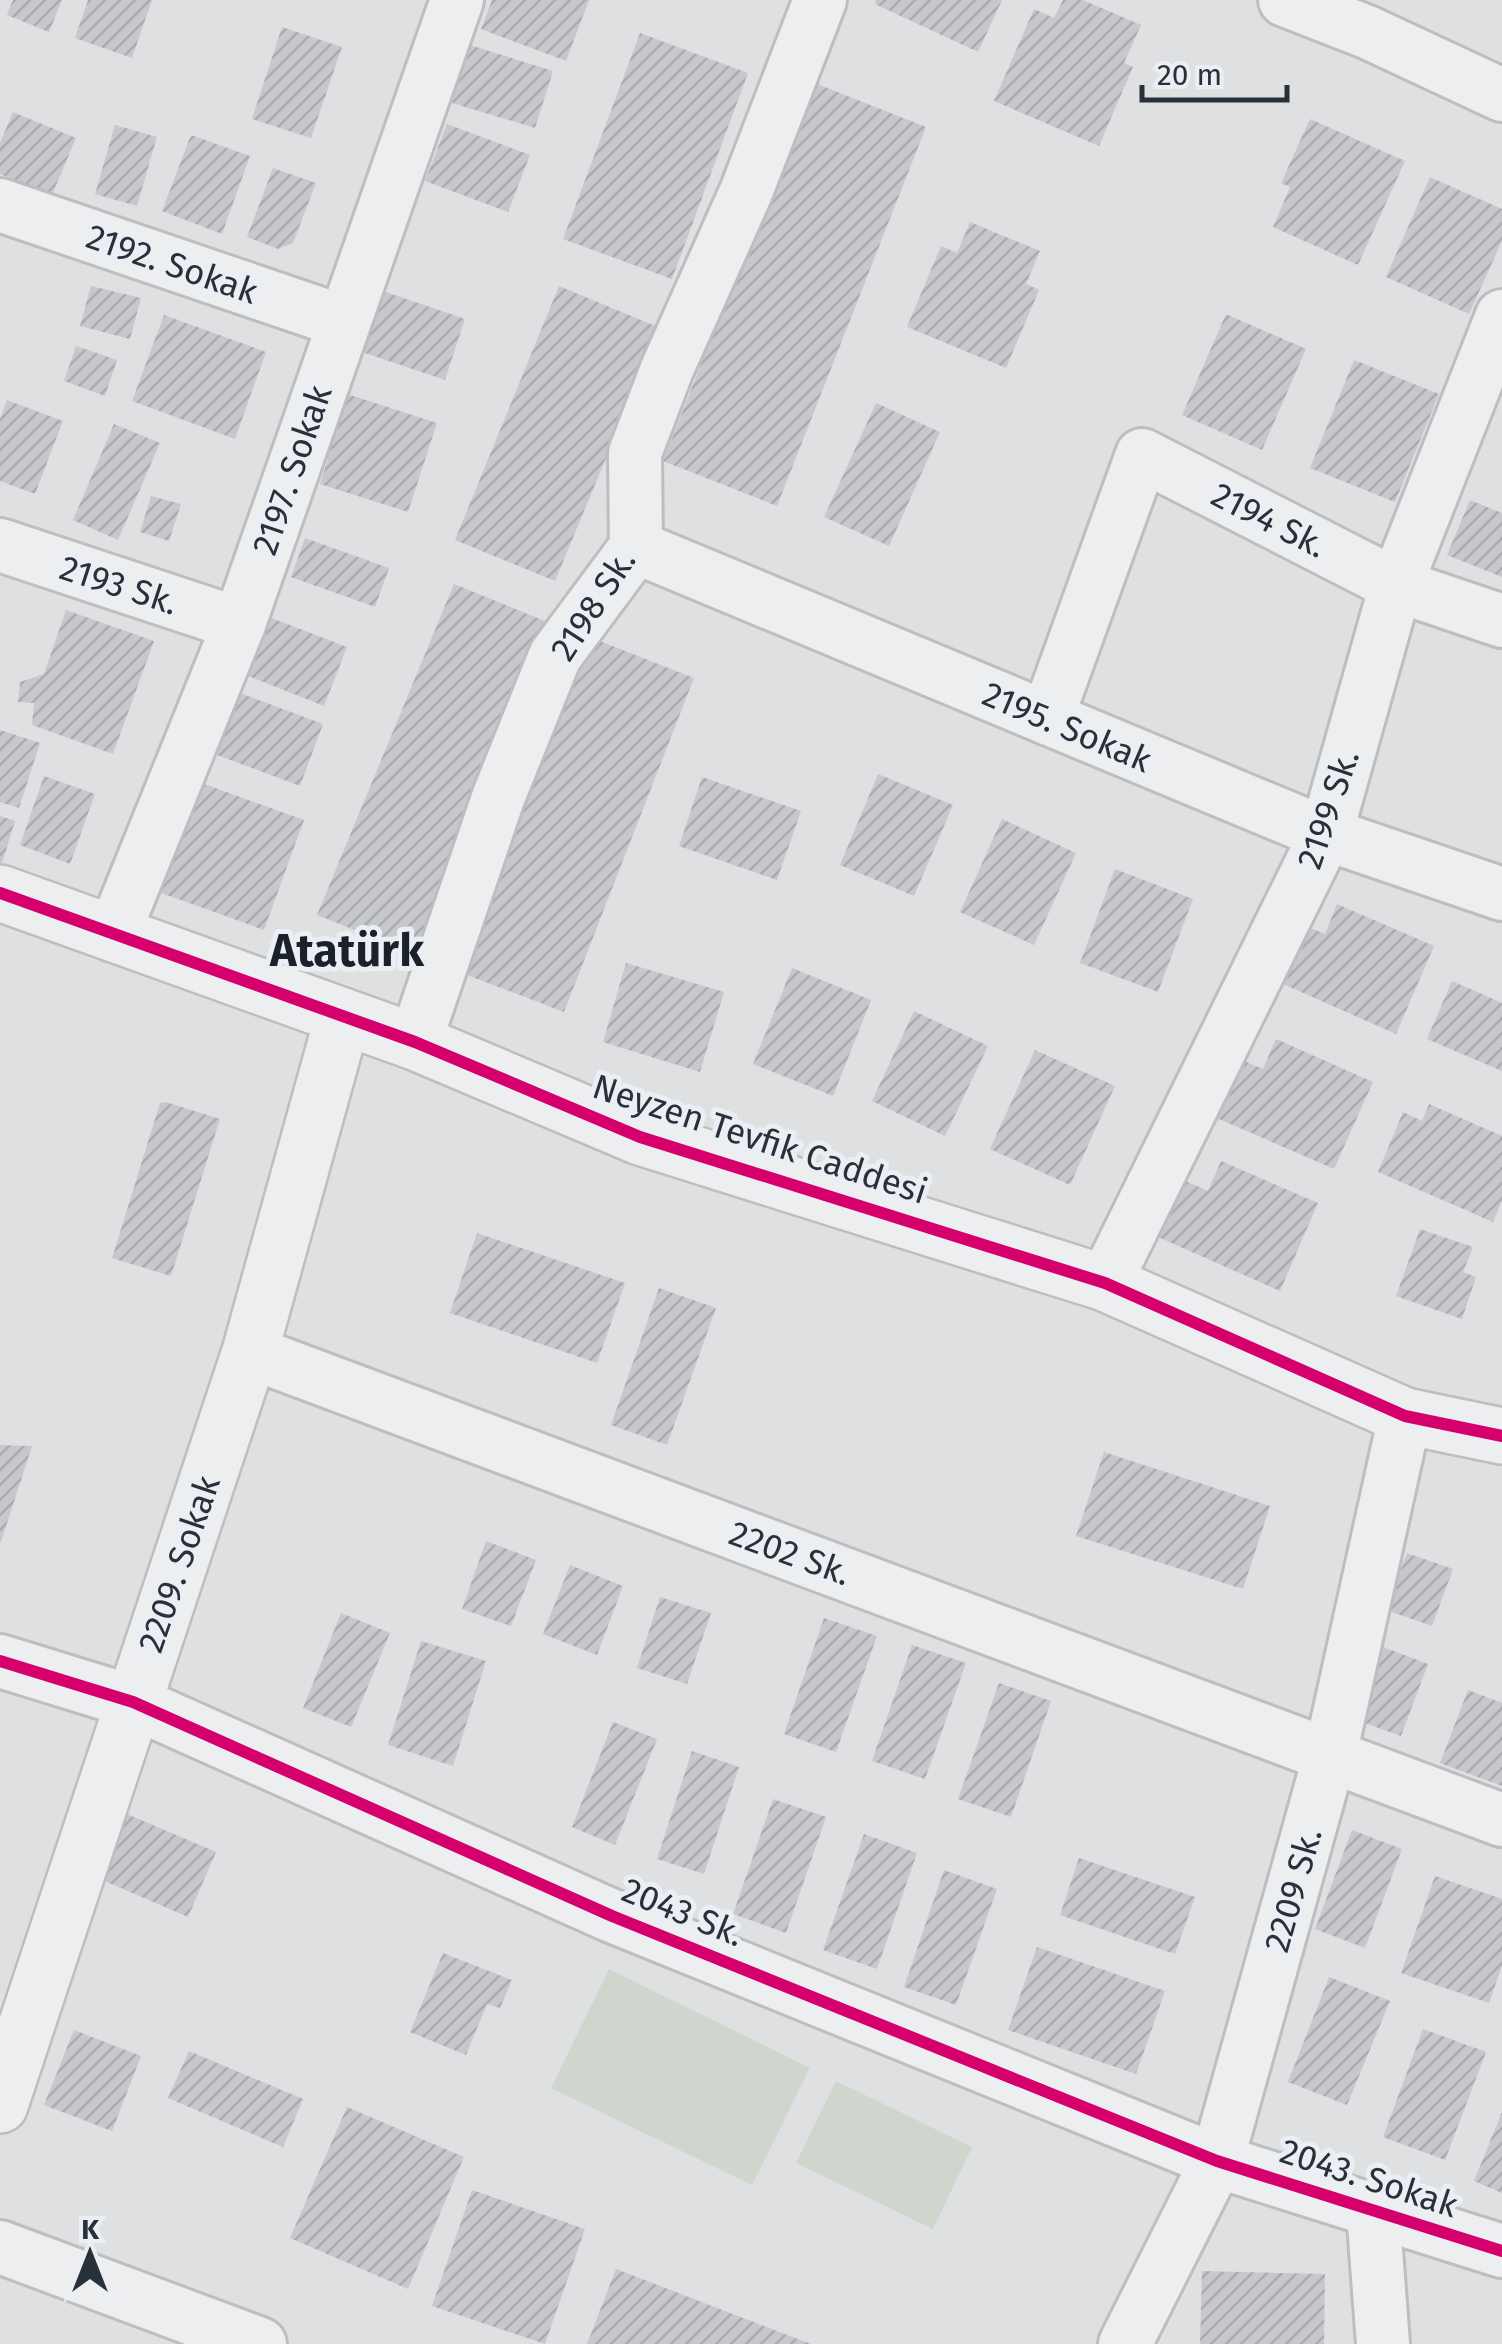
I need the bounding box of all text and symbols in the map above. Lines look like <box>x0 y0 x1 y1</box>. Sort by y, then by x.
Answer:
scale bar <box>1142 40 1287 102</box>
text: 20 m <box>1157 57 1222 93</box>
street label: 2192. Sokak <box>81 215 263 313</box>
street label: 2197. Sokak <box>243 380 341 560</box>
street label: 2194 Sk. <box>1205 473 1333 567</box>
street label: 2198 Sk. <box>542 542 644 668</box>
street label: 2193 Sk. <box>55 546 183 624</box>
street label: 2195. Sokak <box>976 673 1158 781</box>
street label: 2199 Sk. <box>1288 744 1368 874</box>
district label: Atatürk <box>269 924 425 978</box>
street label: Neyzen Tevfik Caddesi <box>588 1065 932 1213</box>
street label: 2209. Sokak <box>129 1470 229 1658</box>
street label: 2202 Sk. <box>724 1512 856 1594</box>
street label: 2209 Sk. <box>1255 1823 1331 1957</box>
street label: 2043 Sk. <box>616 1869 750 1955</box>
street label: 2043. Sokak <box>1275 2130 1463 2226</box>
north arrow <box>40 2204 140 2304</box>
text: K <box>81 2213 100 2246</box>

